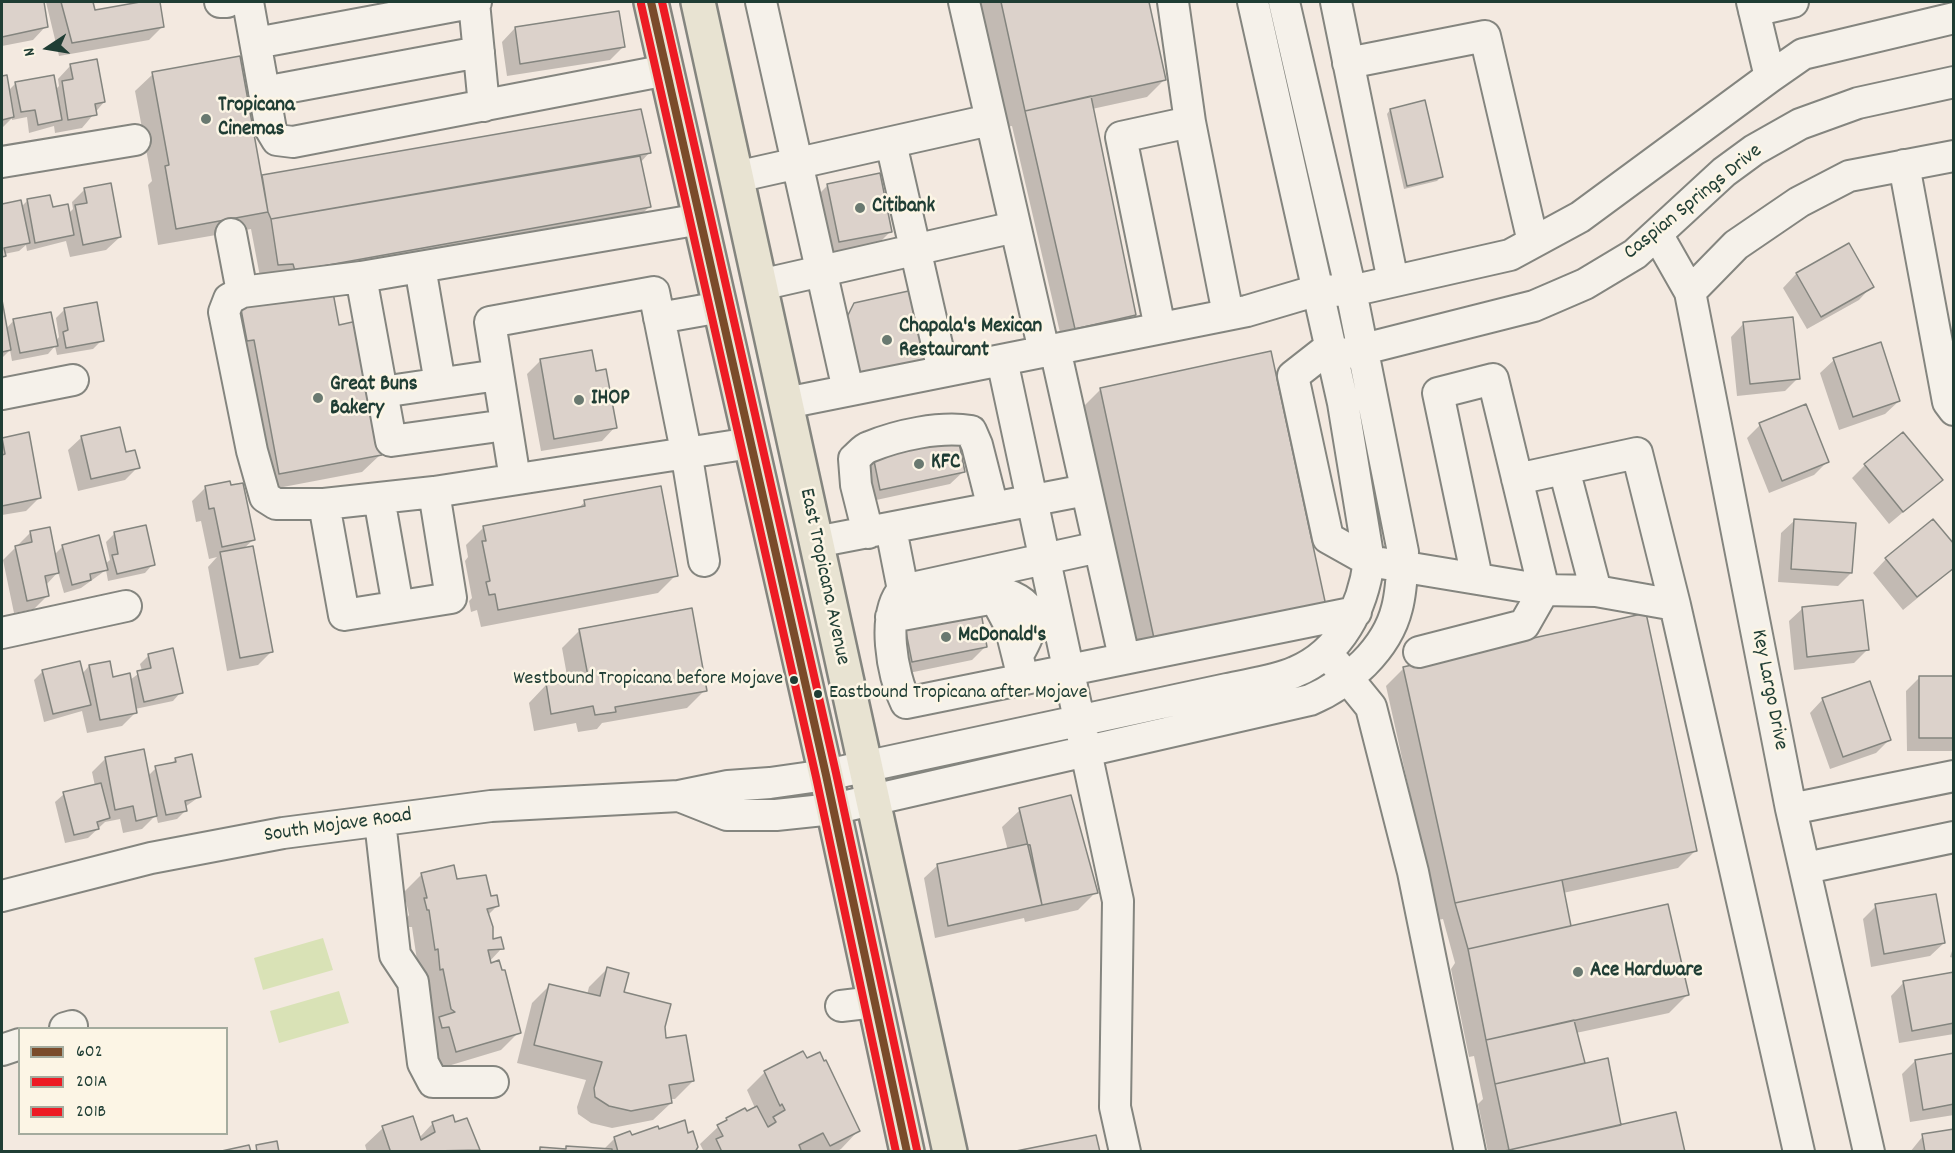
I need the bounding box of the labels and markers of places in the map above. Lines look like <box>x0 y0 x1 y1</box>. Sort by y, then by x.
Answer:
place label: Tropicana Cinemas <box>218 94 295 144</box>
marker: Tropicana Cinemas <box>199 112 213 126</box>
place label: Citibank <box>872 195 935 221</box>
marker: Citibank <box>853 201 867 215</box>
place label: Chapala's Mexican Restaurant <box>899 315 1042 365</box>
marker: Chapala's Mexican Restaurant <box>880 333 894 347</box>
place label: Great Buns Bakery <box>330 373 418 423</box>
place label: IHOP <box>591 387 630 413</box>
marker: Great Buns Bakery <box>311 391 325 405</box>
marker: IHOP <box>572 393 586 407</box>
place label: KFC <box>931 451 960 477</box>
marker: KFC <box>912 457 926 471</box>
place label: McDonald's <box>958 624 1046 650</box>
marker: McDonald's <box>939 630 953 644</box>
place label: Westbound Tropicana before Mojave <box>513 668 783 692</box>
marker: Westbound Tropicana before Mojave <box>788 674 800 686</box>
place label: Eastbound Tropicana after Mojave <box>829 682 1087 706</box>
marker: Eastbound Tropicana after Mojave <box>812 688 824 700</box>
place label: Ace Hardware <box>1590 959 1703 985</box>
marker: Ace Hardware <box>1571 965 1585 979</box>

